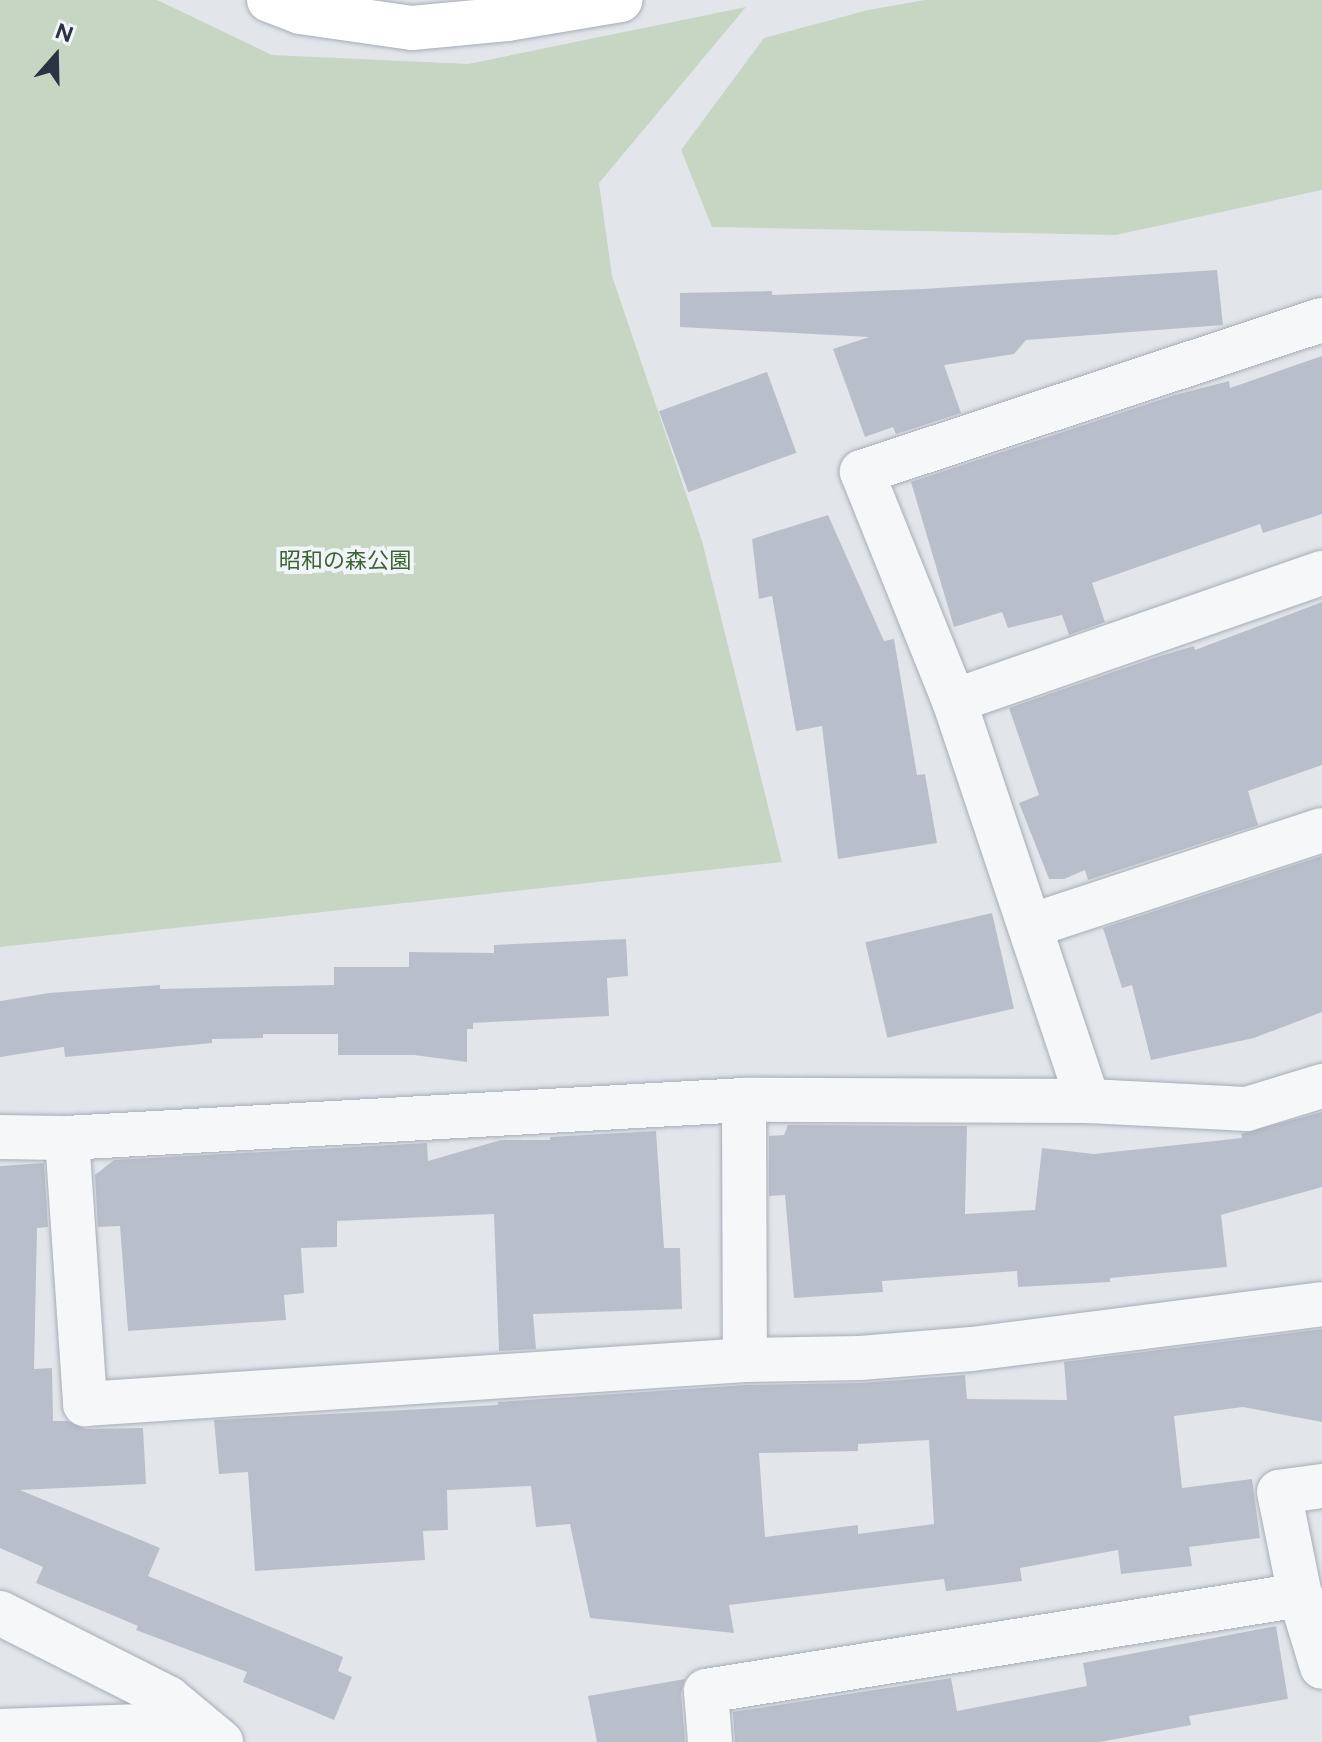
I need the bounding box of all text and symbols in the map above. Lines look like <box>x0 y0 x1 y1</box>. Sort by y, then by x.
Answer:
north arrow <box>16 16 96 96</box>
text: N <box>52 17 77 49</box>
park label: 昭和の森公園 <box>279 548 411 574</box>

